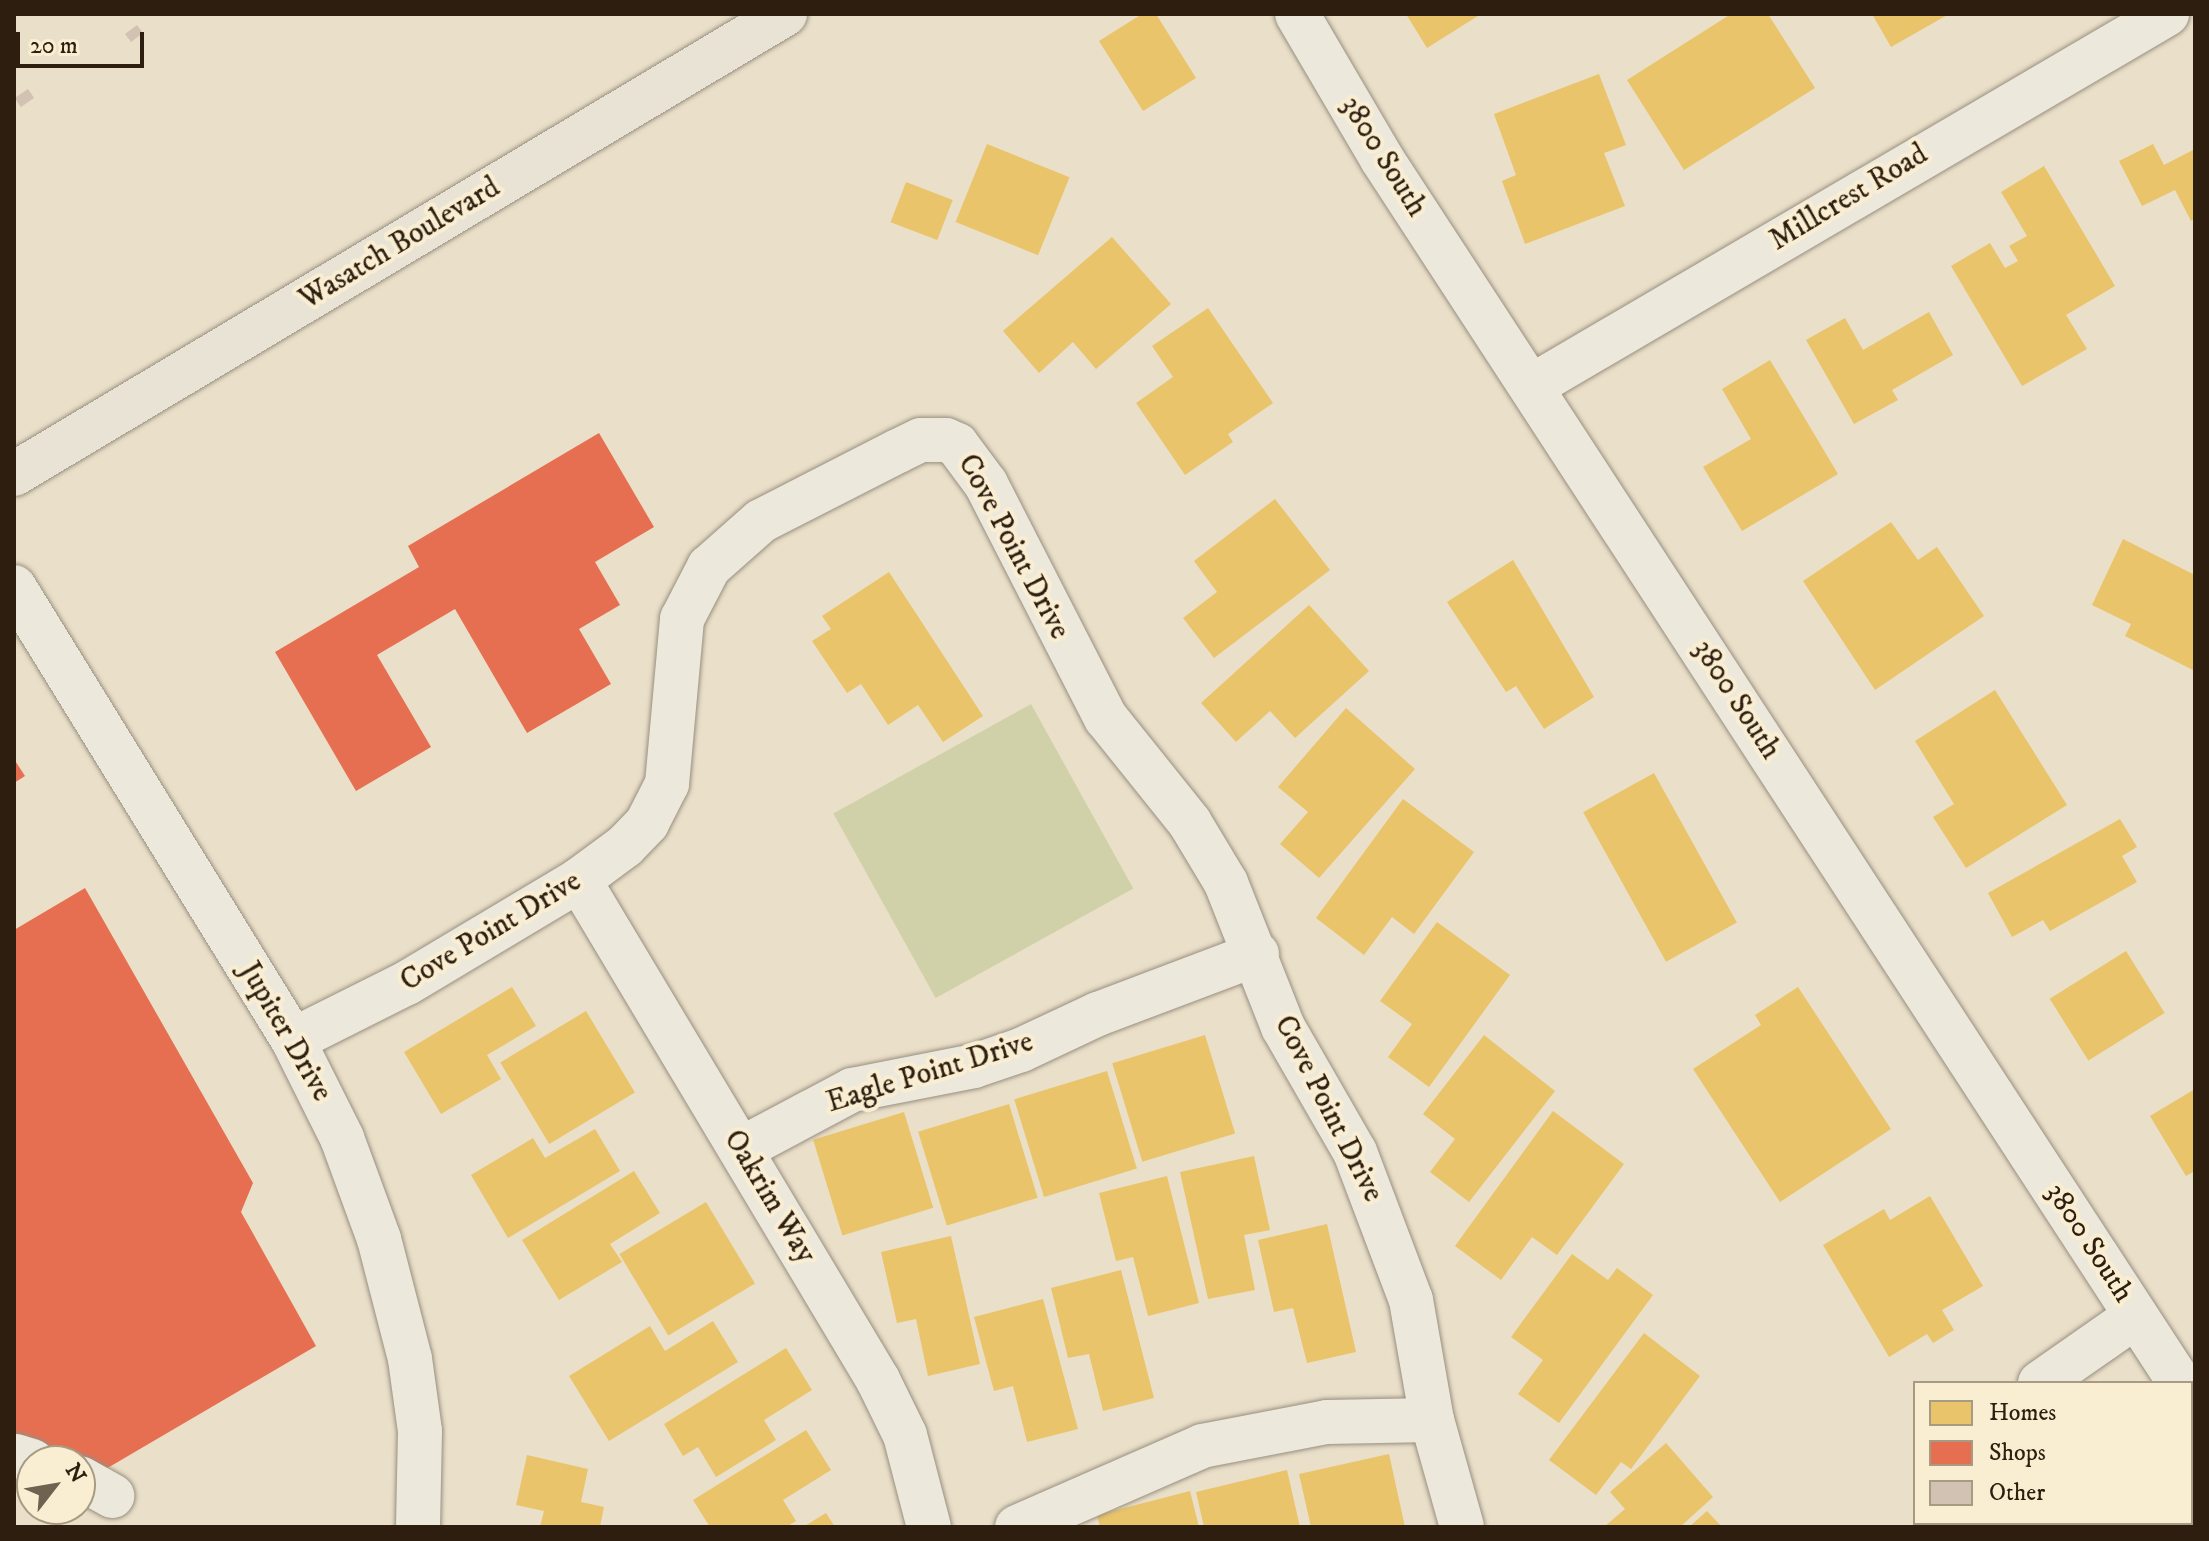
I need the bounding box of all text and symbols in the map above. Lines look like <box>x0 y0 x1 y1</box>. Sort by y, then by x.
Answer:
scale bar <box>20 16 148 66</box>
text: 20 m <box>30 31 78 61</box>
street label: 3800 South <box>1332 90 1434 224</box>
street label: Millcrest Road <box>1764 137 1934 259</box>
street label: Wasatch Boulevard <box>293 170 507 318</box>
street label: Cove Point Drive <box>949 448 1077 646</box>
street label: 3800 South <box>1684 634 1788 766</box>
street label: Cove Point Drive <box>394 864 588 1000</box>
street label: Jupiter Drive <box>231 956 339 1108</box>
street label: Cove Point Drive <box>1266 1010 1390 1208</box>
street label: Eagle Point Drive <box>822 1025 1038 1121</box>
street label: Oakrim Way <box>715 1124 823 1270</box>
street label: 3800 South <box>2037 1177 2141 1309</box>
legend <box>1913 1381 2193 1525</box>
text: Homes <box>1989 1398 2056 1428</box>
text: Shops <box>1989 1438 2046 1468</box>
north arrow <box>16 1445 96 1525</box>
text: N <box>59 1459 92 1488</box>
text: Other <box>1989 1478 2045 1508</box>

